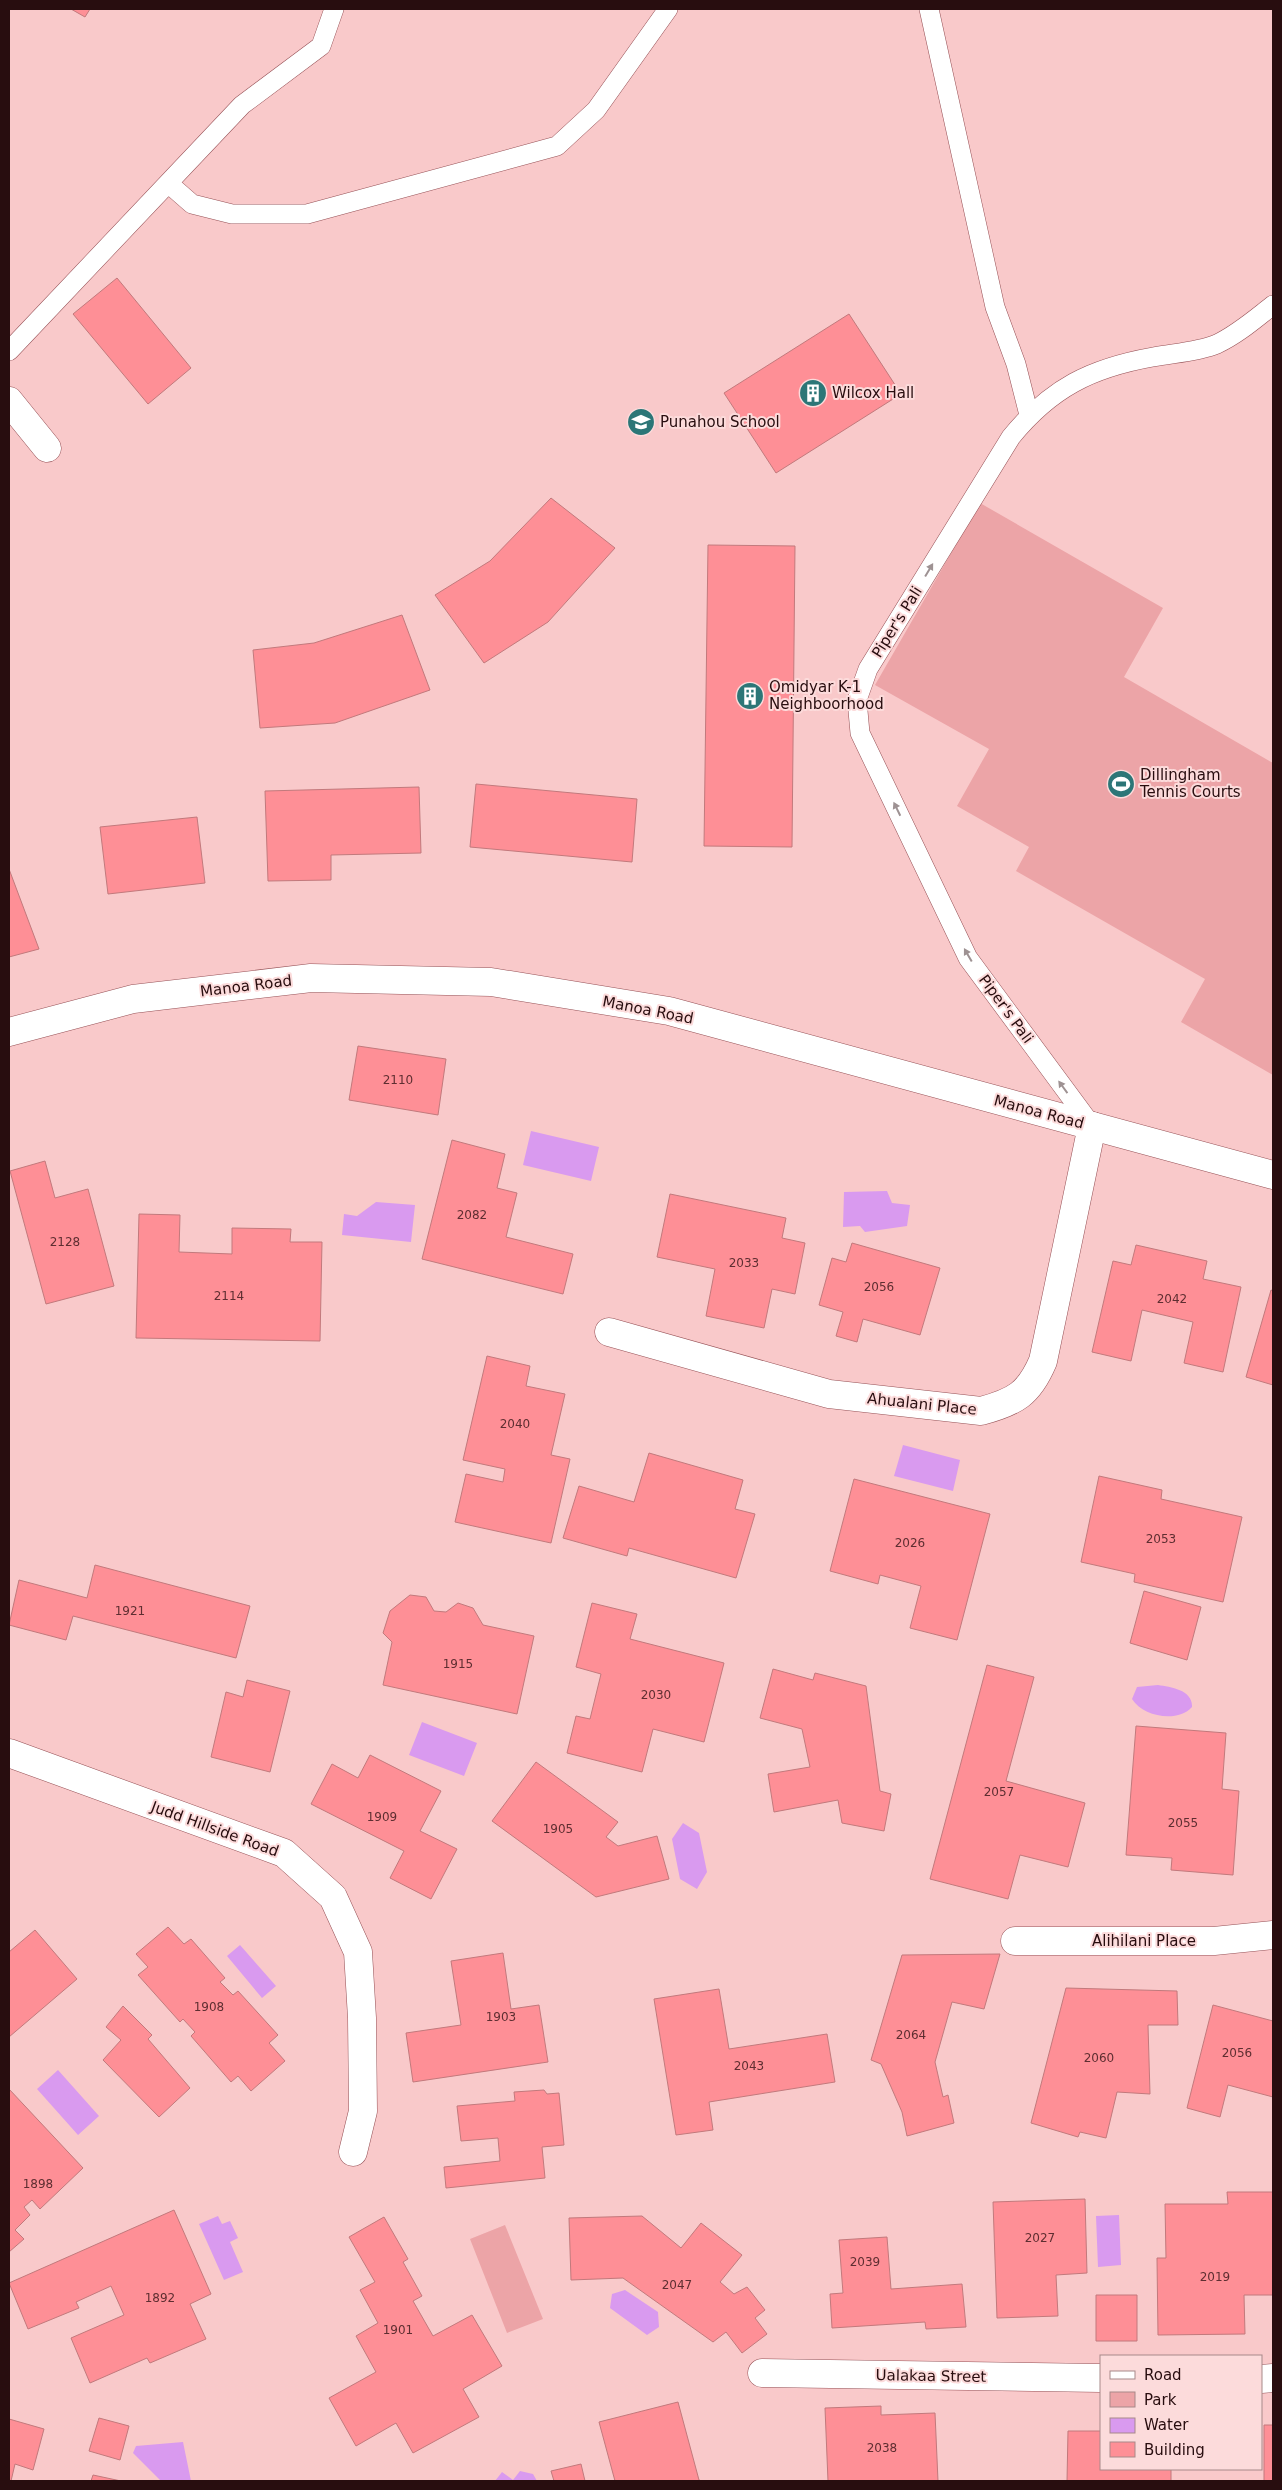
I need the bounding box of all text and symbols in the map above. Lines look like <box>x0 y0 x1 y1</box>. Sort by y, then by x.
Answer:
building icon: Wilcox Hall <box>798 378 828 408</box>
place label: Wilcox Hall <box>832 384 914 402</box>
school or university icon: Punahou School <box>626 407 656 437</box>
place label: Punahou School <box>660 413 780 431</box>
one-way arrow <box>924 564 933 577</box>
street label: Piper's Pali <box>868 583 926 661</box>
place label: Omidyar K-1 Neighboorhood <box>769 678 884 713</box>
building icon: Omidyar K-1 Neighboorhood <box>735 681 765 711</box>
place label: Dillingham Tennis Courts <box>1139 766 1241 801</box>
sports icon: Dillingham Tennis Courts <box>1106 769 1136 799</box>
one-way arrow <box>892 802 901 817</box>
one-way arrow <box>963 949 972 962</box>
street label: Manoa Road <box>199 971 293 1001</box>
street label: Piper's Pali <box>975 971 1037 1047</box>
street label: Manoa Road <box>601 992 695 1028</box>
house number: 2110 <box>383 1073 413 1087</box>
one-way arrow <box>1058 1080 1068 1094</box>
street label: Manoa Road <box>992 1091 1086 1133</box>
house number: 2082 <box>457 1208 487 1222</box>
house number: 2128 <box>50 1235 80 1249</box>
house number: 2033 <box>729 1256 759 1270</box>
house number: 2056 <box>864 1280 894 1294</box>
house number: 2114 <box>214 1289 244 1303</box>
house number: 2042 <box>1157 1292 1187 1306</box>
street label: Ahualani Place <box>866 1389 978 1419</box>
house number: 2040 <box>500 1417 530 1431</box>
house number: 2053 <box>1146 1532 1176 1546</box>
house number: 2026 <box>895 1536 925 1550</box>
house number: 1921 <box>115 1604 145 1618</box>
house number: 1915 <box>443 1657 473 1671</box>
house number: 2030 <box>641 1688 671 1702</box>
house number: 2057 <box>984 1785 1014 1799</box>
street label: Judd Hillside Road <box>148 1797 281 1860</box>
house number: 1909 <box>367 1810 397 1824</box>
house number: 2055 <box>1168 1816 1198 1830</box>
house number: 1905 <box>543 1822 573 1836</box>
street label: Alihilani Place <box>1092 1932 1196 1950</box>
house number: 1908 <box>194 2000 224 2014</box>
house number: 1903 <box>486 2010 516 2024</box>
house number: 2064 <box>896 2028 926 2042</box>
house number: 2056 <box>1222 2046 1252 2060</box>
house number: 2060 <box>1084 2051 1114 2065</box>
house number: 2043 <box>734 2059 764 2073</box>
house number: 1898 <box>23 2177 53 2191</box>
house number: 2027 <box>1025 2231 1055 2245</box>
house number: 2039 <box>850 2255 880 2269</box>
house number: 2019 <box>1200 2270 1230 2284</box>
house number: 2047 <box>662 2278 692 2292</box>
house number: 1892 <box>145 2291 175 2305</box>
house number: 1901 <box>383 2323 413 2337</box>
legend <box>1100 2355 1262 2470</box>
street label: Ualakaa Street <box>876 2366 987 2386</box>
text: Road <box>1144 2366 1182 2384</box>
text: Park <box>1144 2391 1177 2409</box>
text: Water <box>1144 2416 1189 2434</box>
house number: 2038 <box>867 2441 897 2455</box>
text: Building <box>1144 2441 1205 2459</box>

